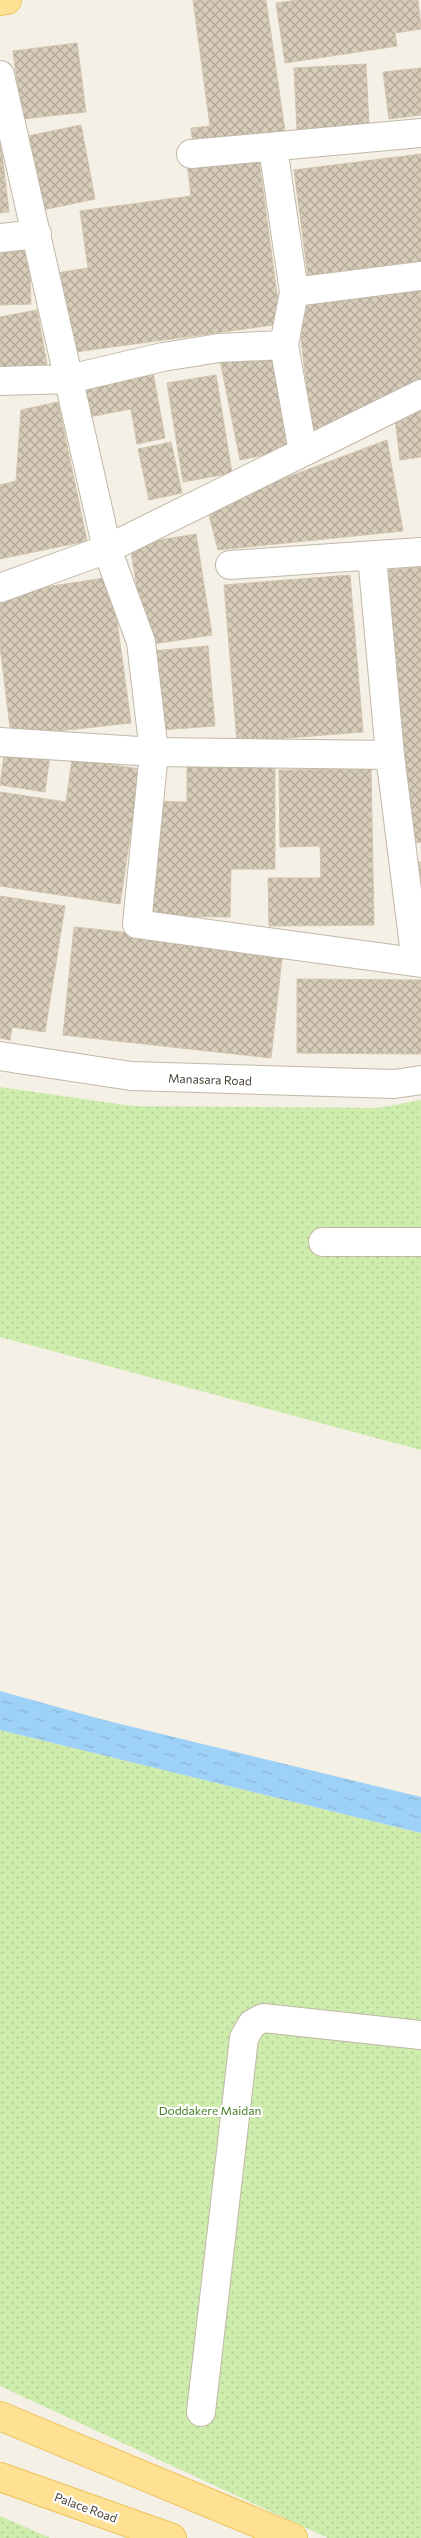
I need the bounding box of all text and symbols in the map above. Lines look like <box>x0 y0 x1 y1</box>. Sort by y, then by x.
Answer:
street label: Manasara Road <box>168 1071 252 1087</box>
park label: Doddakere Maidan <box>159 2103 261 2117</box>
street label: Palace Road <box>53 2489 119 2525</box>

